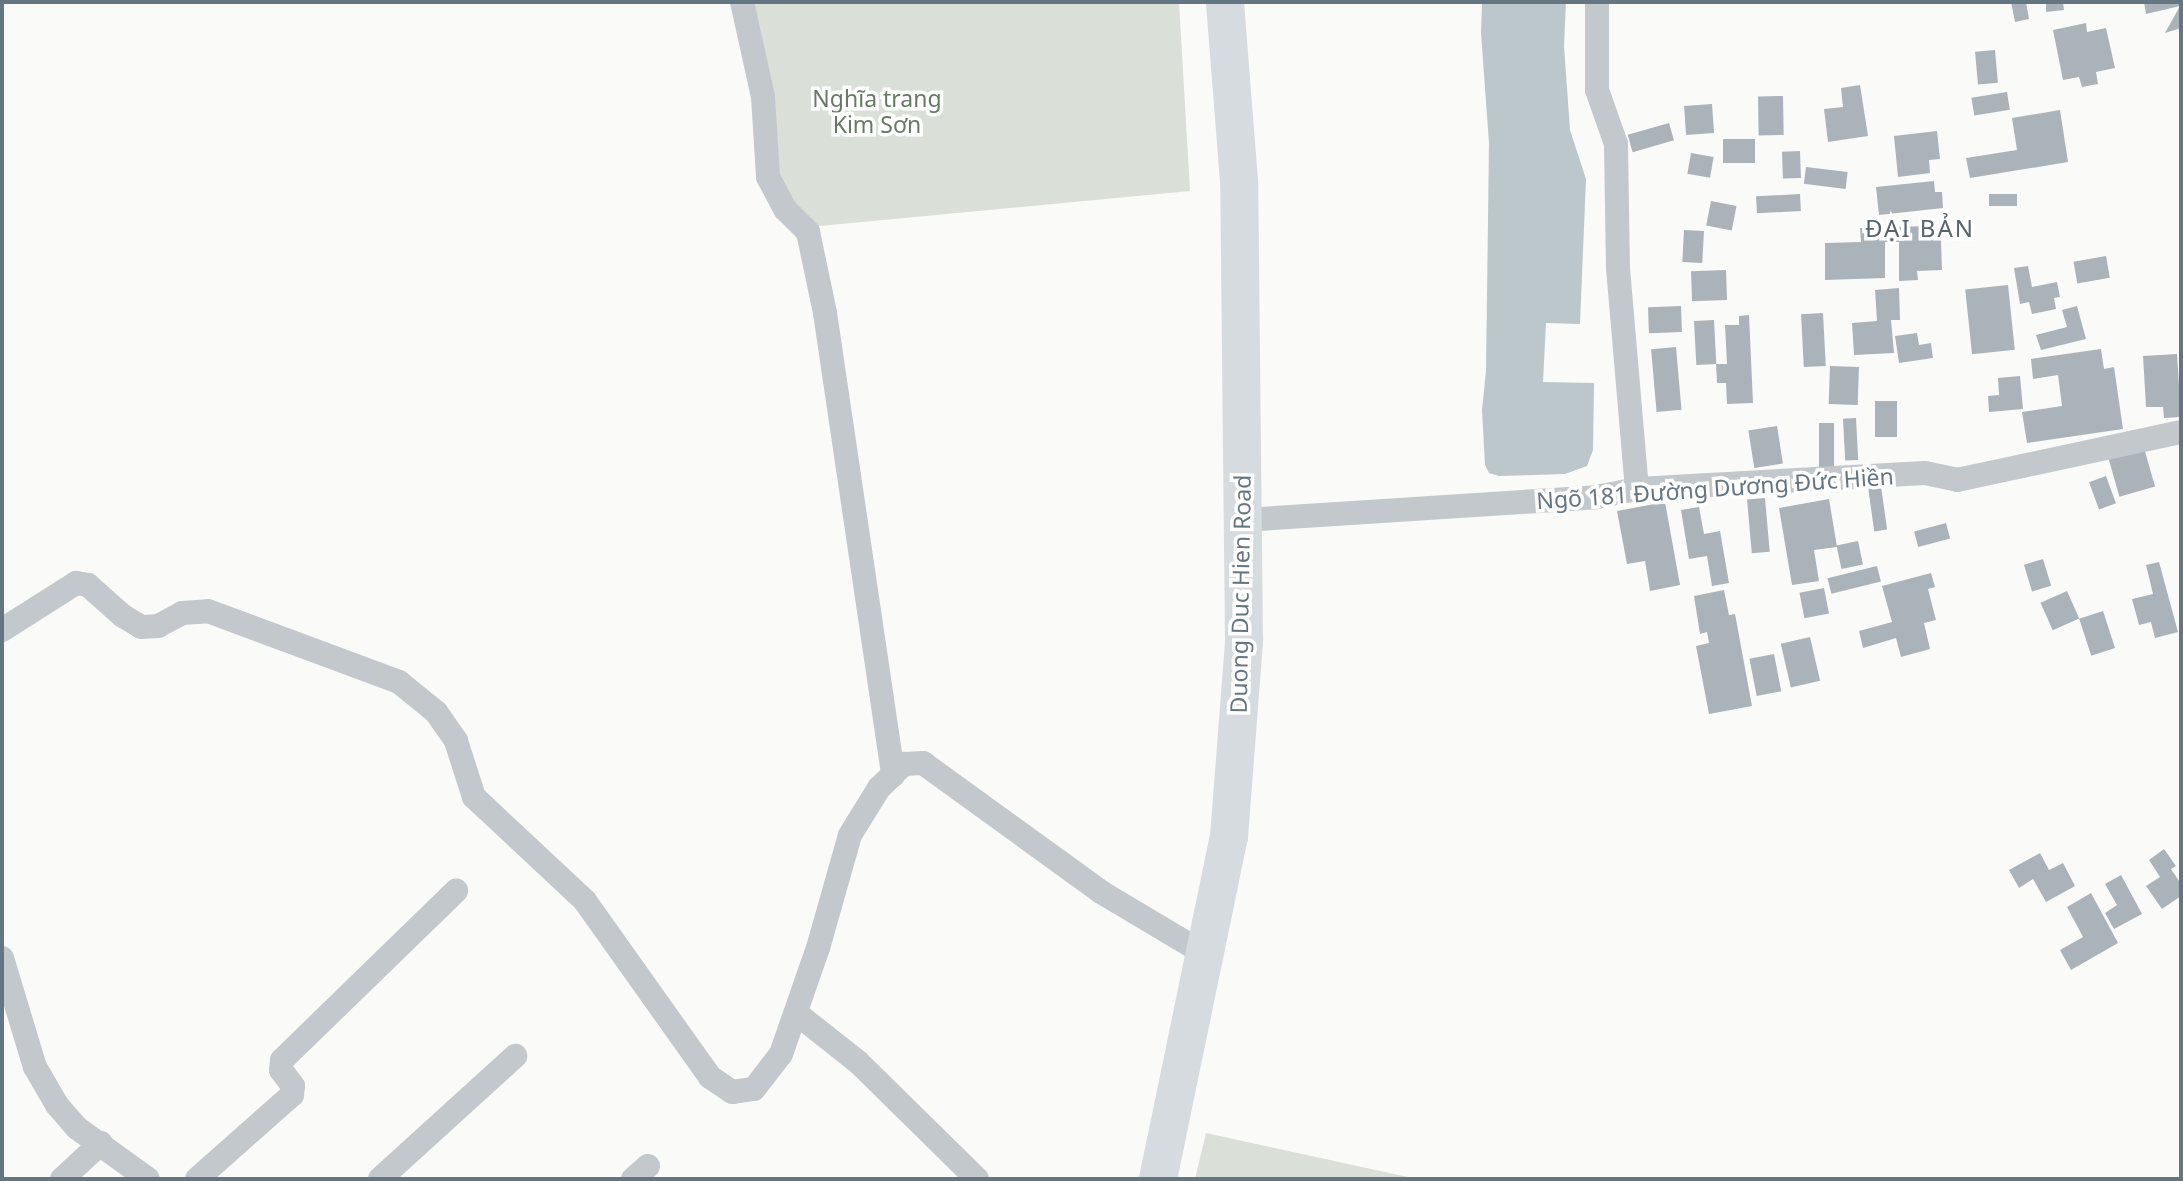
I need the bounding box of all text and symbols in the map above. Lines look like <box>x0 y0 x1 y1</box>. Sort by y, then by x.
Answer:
park label: Nghĩa trang Kim Sơn <box>812 84 942 138</box>
district label: ĐẠI BẢN <box>1866 214 1974 242</box>
street label: Ngõ 181 Đường Dương Đức Hiền <box>1535 462 1895 514</box>
street label: Duong Duc Hien Road <box>1224 474 1256 714</box>

